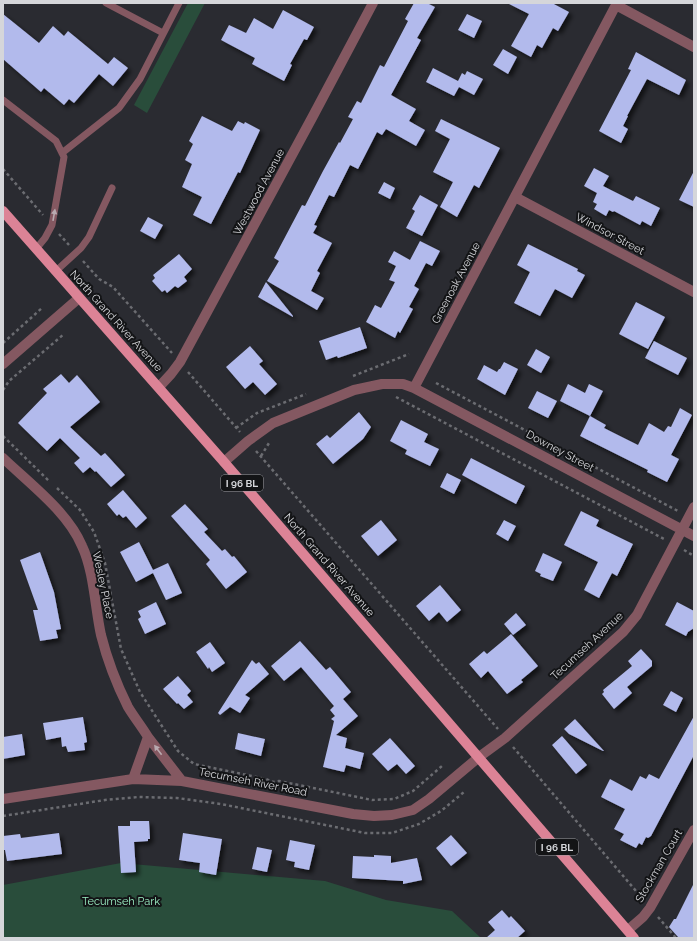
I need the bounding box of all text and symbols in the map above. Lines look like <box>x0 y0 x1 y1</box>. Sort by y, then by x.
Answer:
street label: Westwood Avenue <box>231 146 288 237</box>
one-way arrow <box>51 209 57 221</box>
street label: Windsor Street <box>573 210 647 258</box>
street label: Greenoak Avenue <box>429 240 483 326</box>
street label: North Grand River Avenue <box>67 268 165 375</box>
street label: Downey Street <box>524 428 596 474</box>
road number: I 96 BL <box>221 475 263 491</box>
street label: North Grand River Avenue <box>281 511 377 619</box>
street label: Wesley Place <box>90 550 117 620</box>
street label: Tecumseh Avenue <box>548 609 626 683</box>
one-way arrow <box>154 744 162 755</box>
street label: Tecumseh River Road <box>198 765 308 799</box>
street label: Stockman Court <box>633 827 685 905</box>
road number: I 96 BL <box>536 839 578 855</box>
park label: Tecumseh Park <box>82 895 160 908</box>

